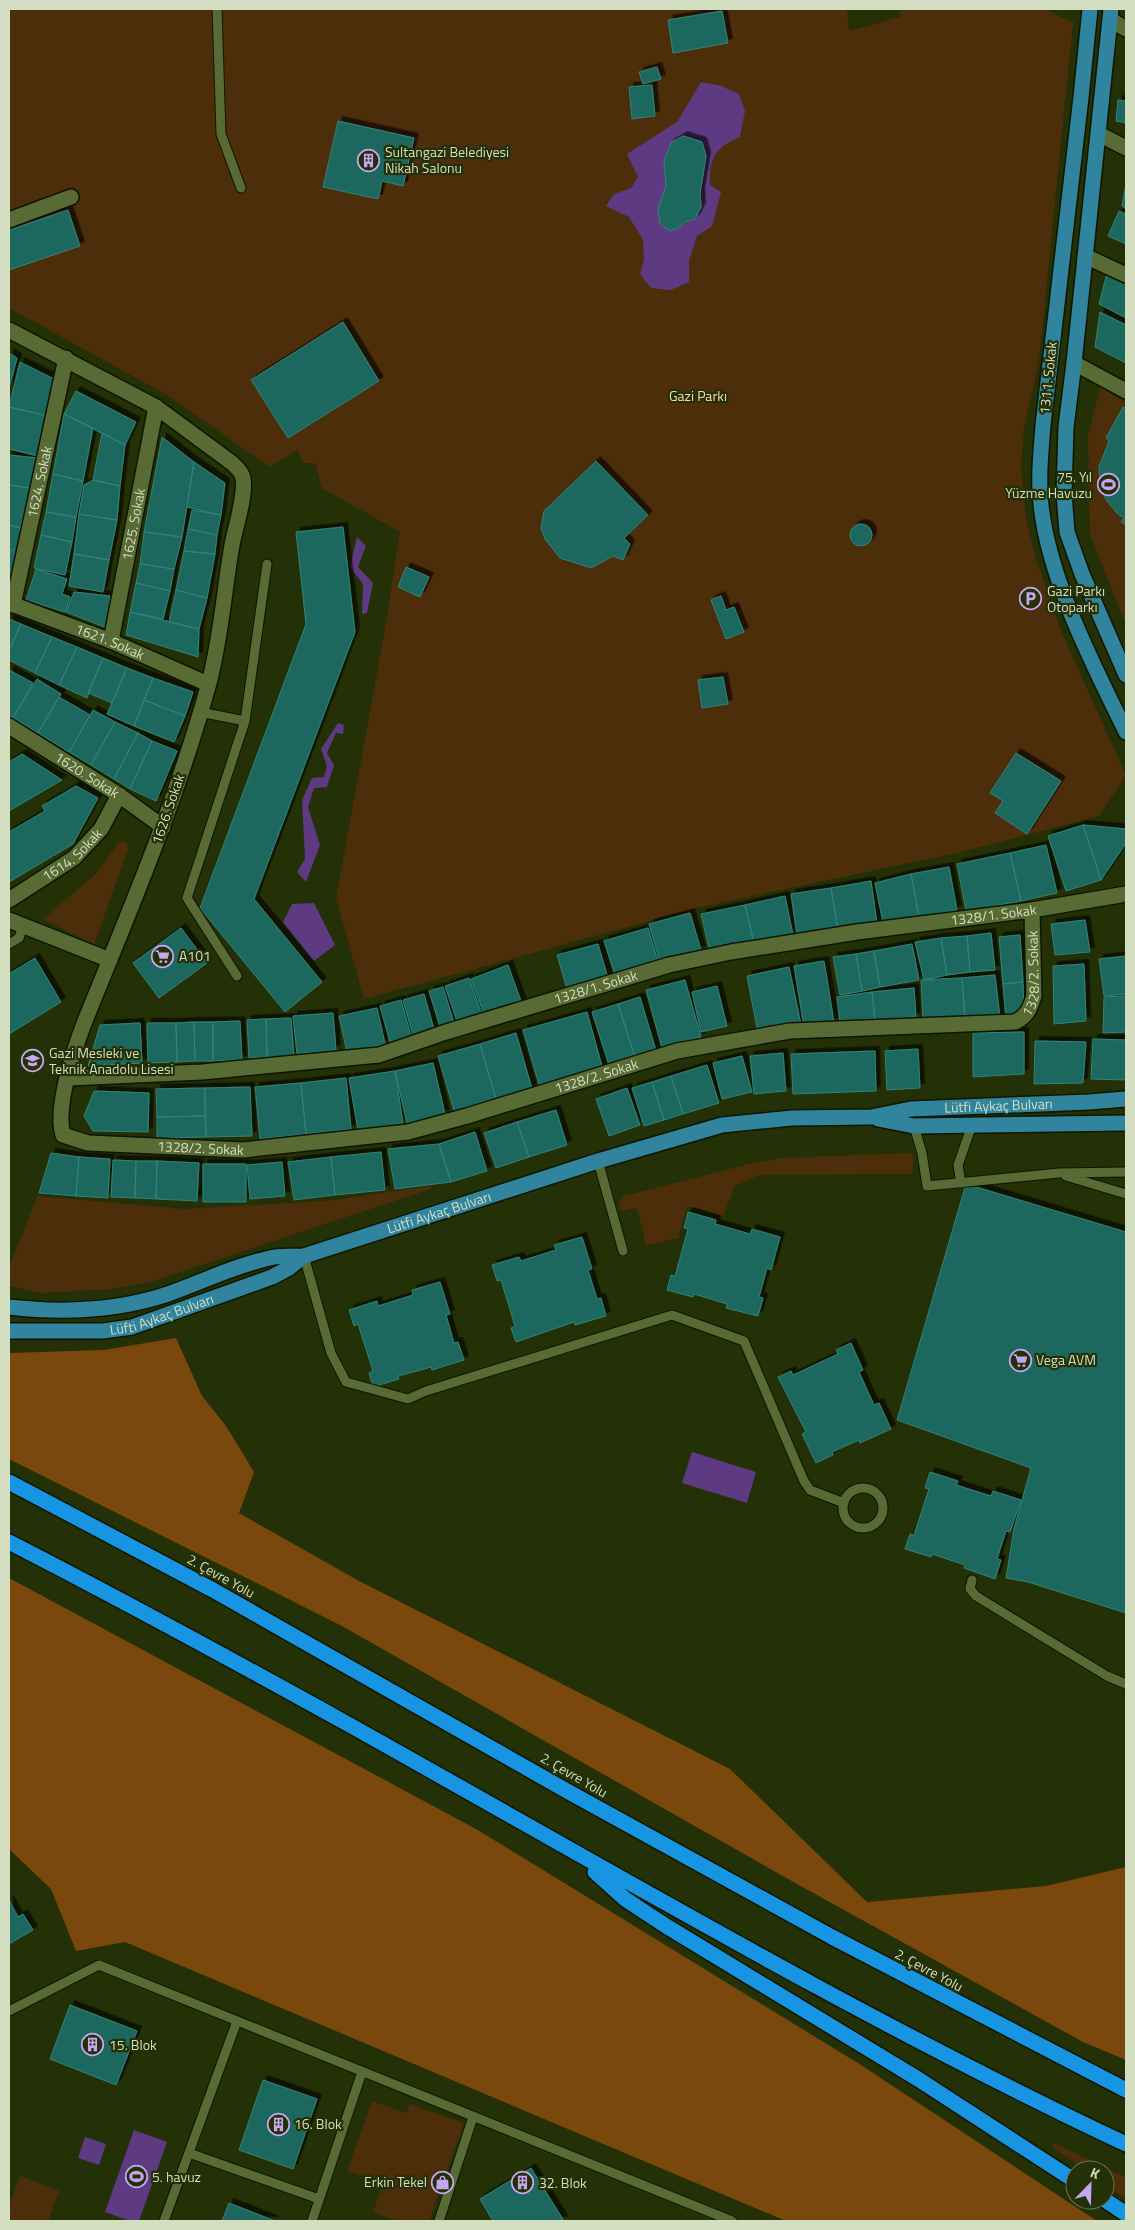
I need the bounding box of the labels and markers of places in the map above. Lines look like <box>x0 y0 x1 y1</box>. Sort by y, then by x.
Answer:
place label: Sultangazi Belediyesi Nikah Salonu <box>385 141 509 178</box>
building icon: Sultangazi Belediyesi Nikah Salonu <box>357 148 381 172</box>
place label: 75. Yıl Yüzme Havuzu <box>1005 466 1092 503</box>
sports icon: 75. Yıl Yüzme Havuzu <box>1096 473 1120 497</box>
place label: Gazi Parkı Otoparkı <box>1047 580 1105 617</box>
parking icon: Gazi Parkı Otoparkı <box>1019 587 1043 611</box>
supermarket icon: A101 <box>151 944 175 968</box>
place label: A101 <box>179 945 211 966</box>
place label: Gazi Mesleki ve Teknik Anadolu Lisesi <box>49 1042 174 1079</box>
school or university icon: Gazi Mesleki ve Teknik Anadolu Lisesi <box>21 1049 45 1073</box>
supermarket icon: Vega AVM <box>1008 1348 1032 1372</box>
place label: Vega AVM <box>1036 1349 1096 1370</box>
building icon: 15. Blok <box>81 2033 105 2057</box>
place label: 15. Blok <box>109 2034 157 2055</box>
building icon: 16. Blok <box>266 2112 290 2136</box>
place label: 16. Blok <box>294 2113 342 2134</box>
sports icon: 5. havuz <box>124 2165 148 2189</box>
place label: 5. havuz <box>152 2166 201 2187</box>
shop icon: Erkin Tekel <box>431 2170 455 2194</box>
place label: Erkin Tekel <box>364 2171 427 2192</box>
building icon: 32. Blok <box>511 2171 535 2195</box>
place label: 32. Blok <box>539 2172 587 2193</box>

